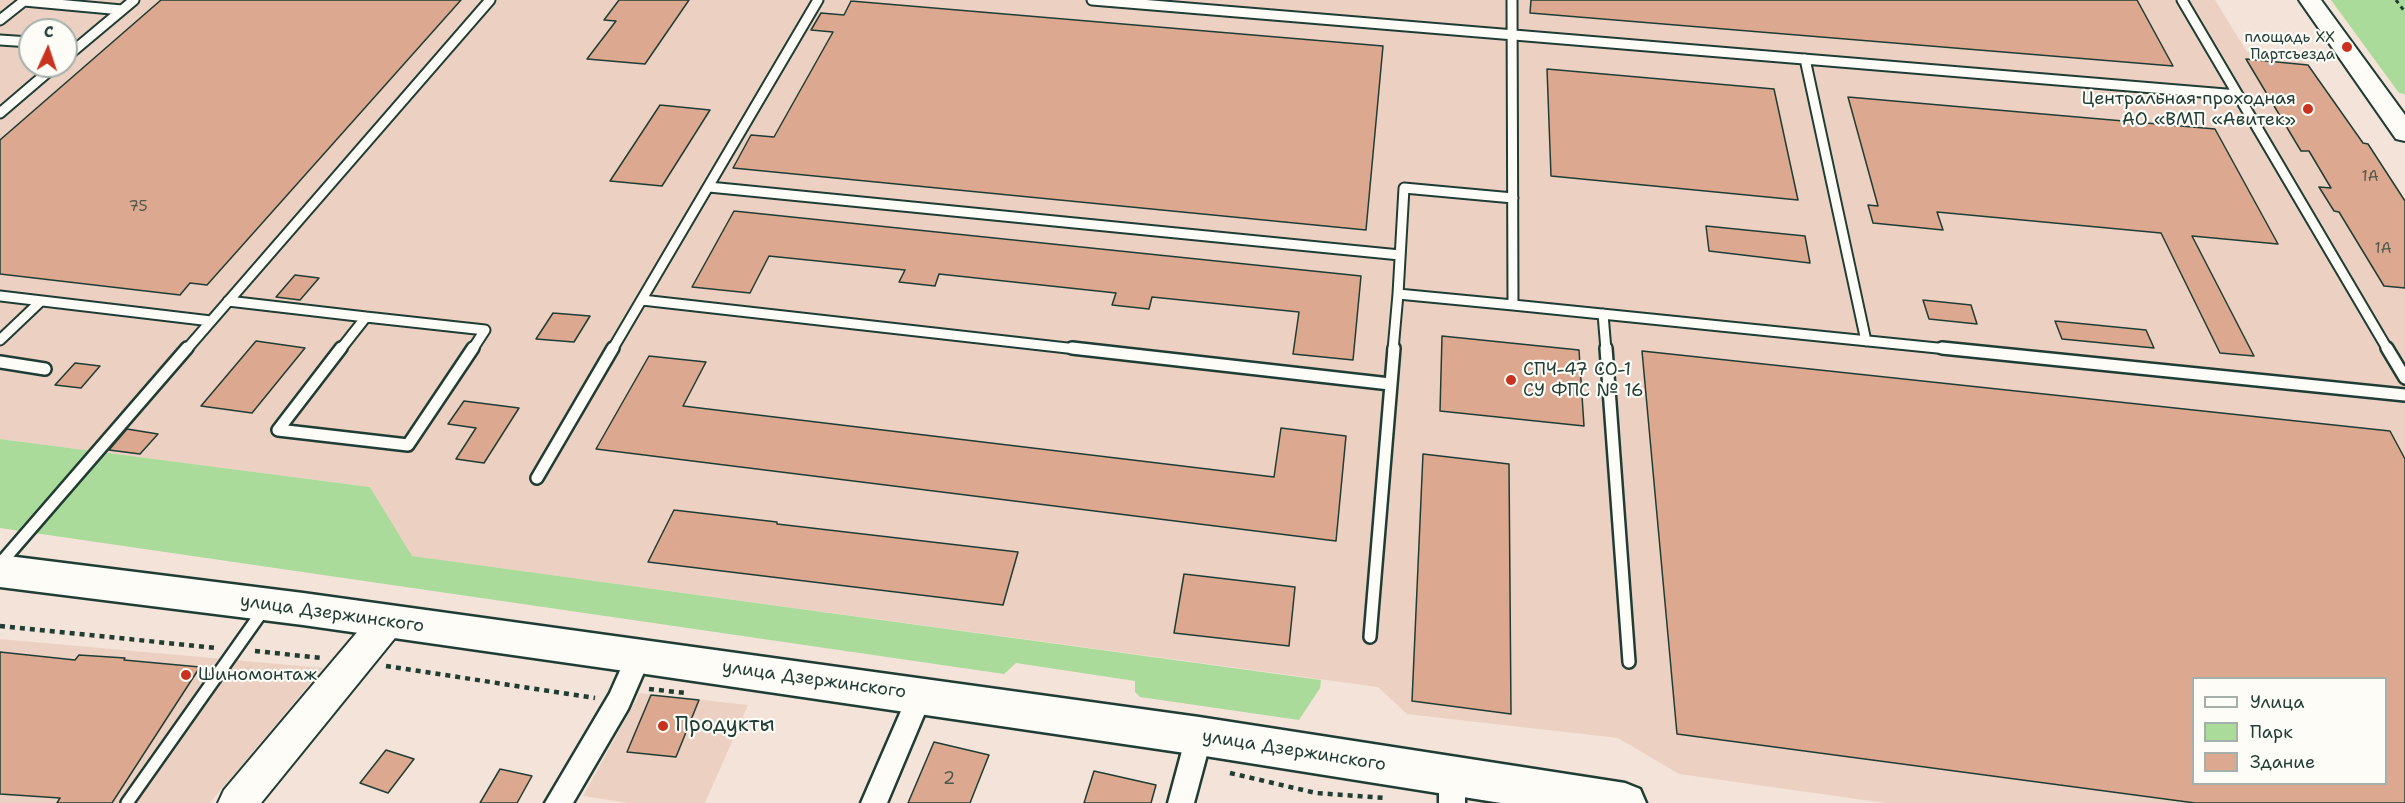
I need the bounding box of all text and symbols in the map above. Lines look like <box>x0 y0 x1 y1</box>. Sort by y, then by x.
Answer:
north arrow <box>18 18 78 78</box>
text: С <box>43 21 54 42</box>
place label: площадь XX Партсъезда <box>2244 29 2335 64</box>
marker: площадь XX Партсъезда <box>2340 40 2354 54</box>
place label: Центральная проходная АО «ВМП «Авитек» <box>2081 88 2296 130</box>
marker: Центральная проходная АО «ВМП «Авитек» <box>2301 102 2315 116</box>
house number: 1А <box>2361 168 2379 186</box>
house number: 75 <box>128 198 148 216</box>
house number: 1А <box>2374 240 2392 258</box>
place label: СПЧ-47 СО-1 СУ ФПС № 16 <box>1523 359 1644 401</box>
marker: СПЧ-47 СО-1 СУ ФПС № 16 <box>1504 373 1518 387</box>
street label: улица Дзержинского <box>239 590 425 638</box>
street label: улица Дзержинского <box>721 656 907 704</box>
place label: Шиномонтаж <box>198 664 317 686</box>
marker: Шиномонтаж <box>179 668 193 682</box>
legend <box>2192 677 2387 785</box>
text: Улица <box>2250 690 2304 714</box>
place label: Продукты <box>675 713 775 739</box>
marker: Продукты <box>656 719 670 733</box>
text: Парк <box>2250 720 2293 744</box>
street label: улица Дзержинского <box>1201 726 1387 776</box>
text: Здание <box>2250 750 2315 774</box>
house number: 2 <box>943 768 955 790</box>

